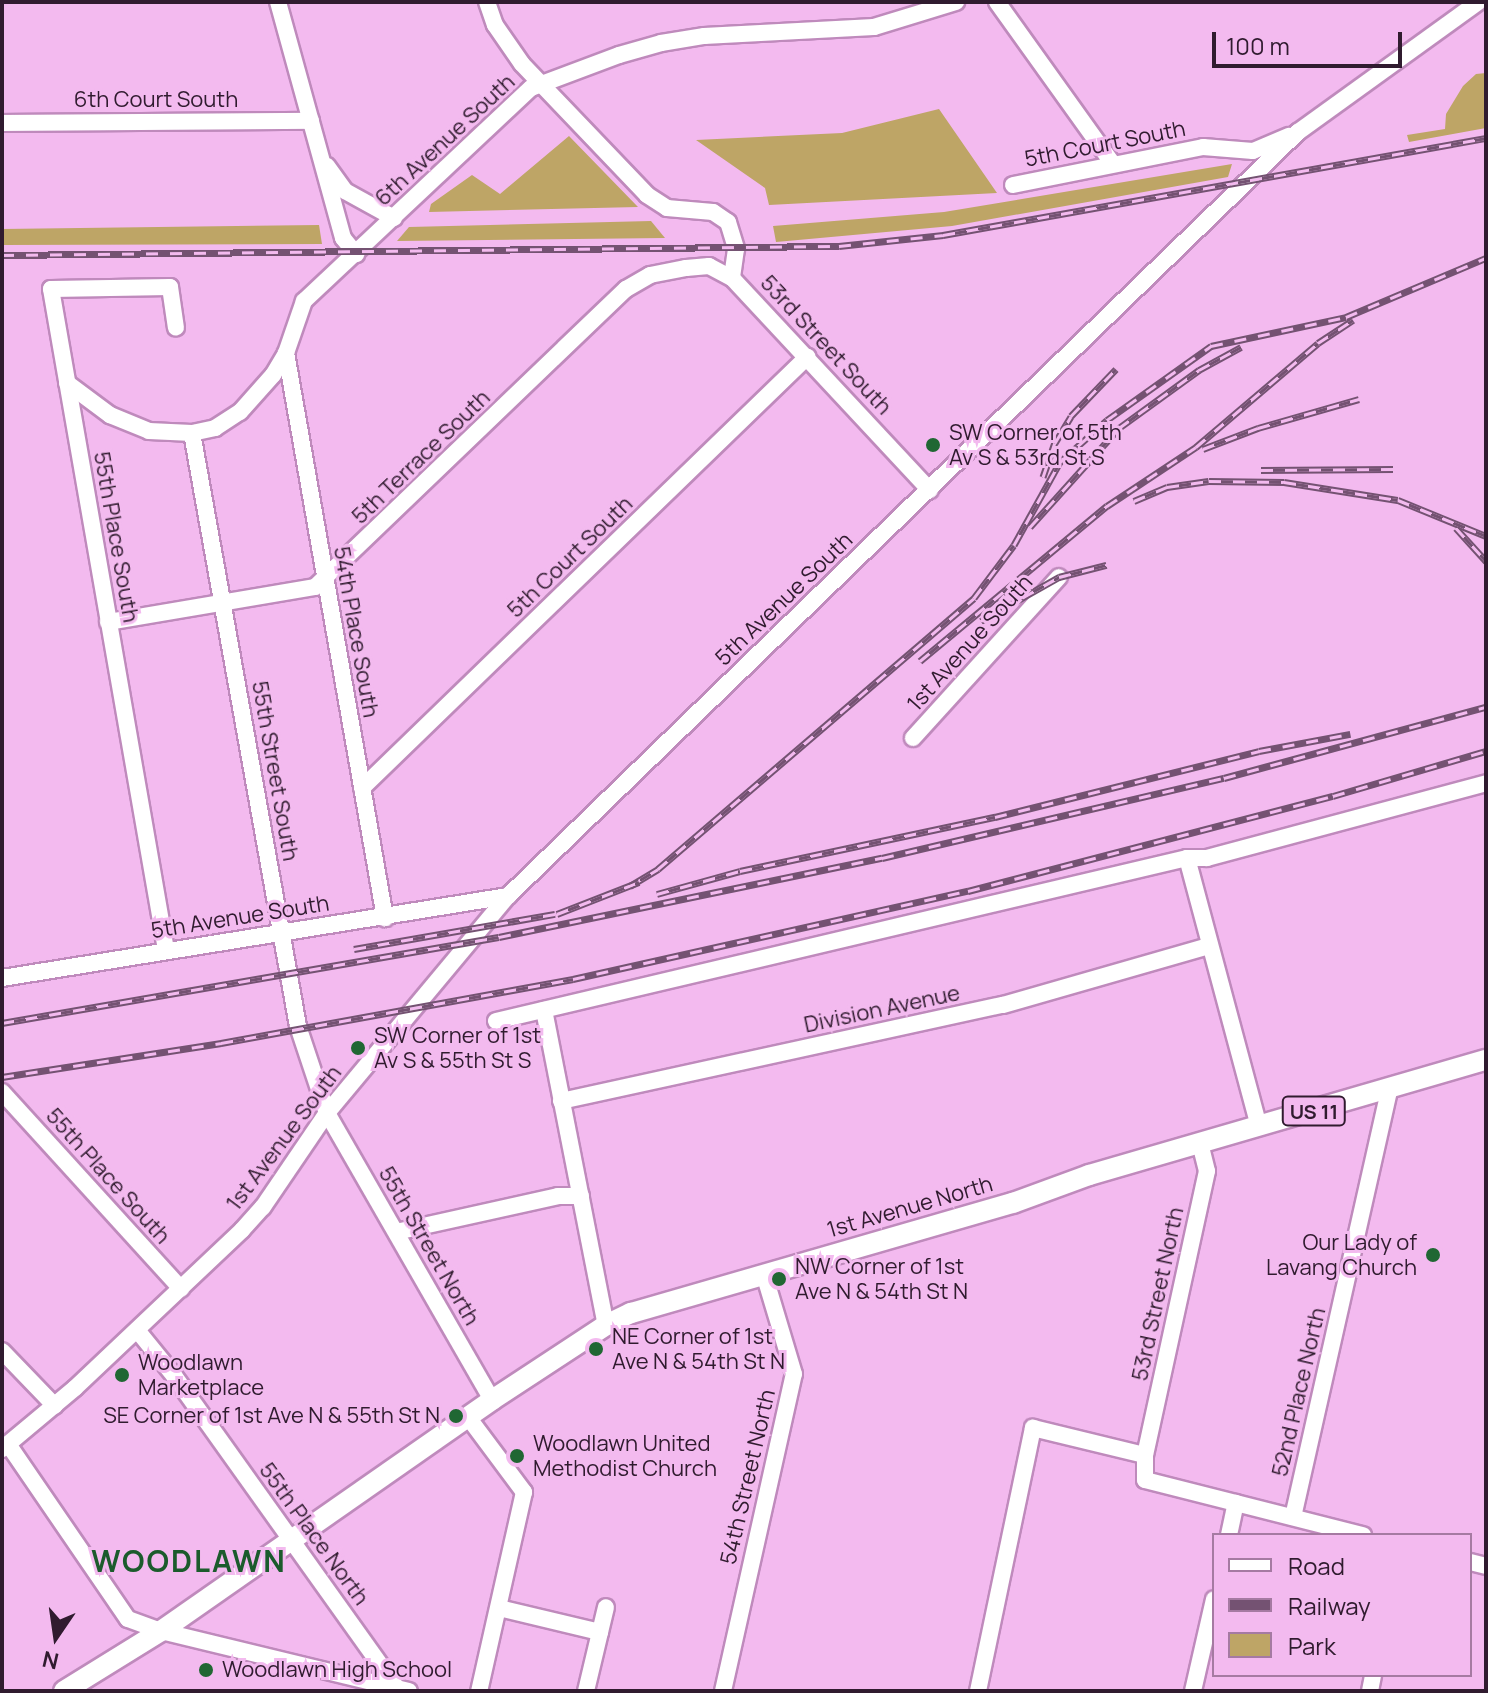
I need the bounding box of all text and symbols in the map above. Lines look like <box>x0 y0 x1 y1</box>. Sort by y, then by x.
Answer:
scale bar <box>1216 16 1406 66</box>
text: 100 m <box>1226 29 1290 62</box>
street label: 6th Avenue South <box>370 69 520 211</box>
street label: 6th Court South <box>74 87 238 113</box>
street label: 5th Court South <box>1022 115 1188 173</box>
street label: 53rd Street South <box>755 270 897 420</box>
street label: 5th Terrace South <box>347 384 495 530</box>
place label: SW Corner of 5th Av S & 53rd St S <box>949 419 1122 470</box>
marker: SW Corner of 5th Av S & 53rd St S <box>924 436 942 454</box>
street label: 55th Place South <box>88 450 144 624</box>
street label: 5th Court South <box>502 491 638 623</box>
street label: 5th Avenue South <box>710 527 858 671</box>
street label: 54th Place South <box>328 544 384 720</box>
street label: 1st Avenue South <box>902 569 1038 717</box>
street label: 55th Street South <box>246 679 304 863</box>
street label: 5th Avenue South <box>149 890 331 944</box>
street label: Division Avenue <box>802 980 962 1038</box>
place label: SW Corner of 1st Av S & 55th St S <box>374 1022 541 1074</box>
marker: SW Corner of 1st Av S & 55th St S <box>349 1039 367 1057</box>
street label: 1st Avenue South <box>221 1060 347 1216</box>
road number: US 11 <box>1280 1095 1348 1127</box>
street label: 55th Place South <box>40 1103 176 1249</box>
street label: 55th Street North <box>373 1162 485 1330</box>
street label: 1st Avenue North <box>824 1171 996 1243</box>
street label: 53rd Street North <box>1127 1205 1189 1383</box>
place label: Our Lady of Lavang Church <box>1266 1229 1417 1280</box>
marker: Our Lady of Lavang Church <box>1424 1246 1442 1264</box>
place label: NW Corner of 1st Ave N & 54th St N <box>795 1253 968 1304</box>
marker: NW Corner of 1st Ave N & 54th St N <box>770 1270 788 1288</box>
street label: 52nd Place North <box>1267 1305 1331 1479</box>
place label: NE Corner of 1st Ave N & 54th St N <box>612 1323 785 1374</box>
marker: NE Corner of 1st Ave N & 54th St N <box>587 1340 605 1358</box>
place label: Woodlawn Marketplace <box>138 1349 264 1400</box>
marker: Woodlawn Marketplace <box>113 1366 131 1384</box>
street label: 54th Street North <box>715 1387 781 1567</box>
place label: SE Corner of 1st Ave N & 55th St N <box>103 1403 440 1429</box>
marker: SE Corner of 1st Ave N & 55th St N <box>447 1407 465 1425</box>
place label: Woodlawn United Methodist Church <box>533 1430 717 1482</box>
marker: Woodlawn United Methodist Church <box>508 1447 526 1465</box>
street label: 55th Place North <box>254 1458 374 1610</box>
legend <box>1212 1533 1472 1677</box>
district label: WOODLAWN <box>91 1543 287 1579</box>
text: Road <box>1288 1549 1345 1582</box>
text: Railway <box>1288 1589 1371 1622</box>
north arrow <box>16 1597 96 1677</box>
text: Park <box>1288 1629 1336 1662</box>
text: N <box>40 1644 62 1677</box>
place label: Woodlawn High School <box>222 1657 452 1683</box>
marker: Woodlawn High School <box>197 1661 215 1679</box>

